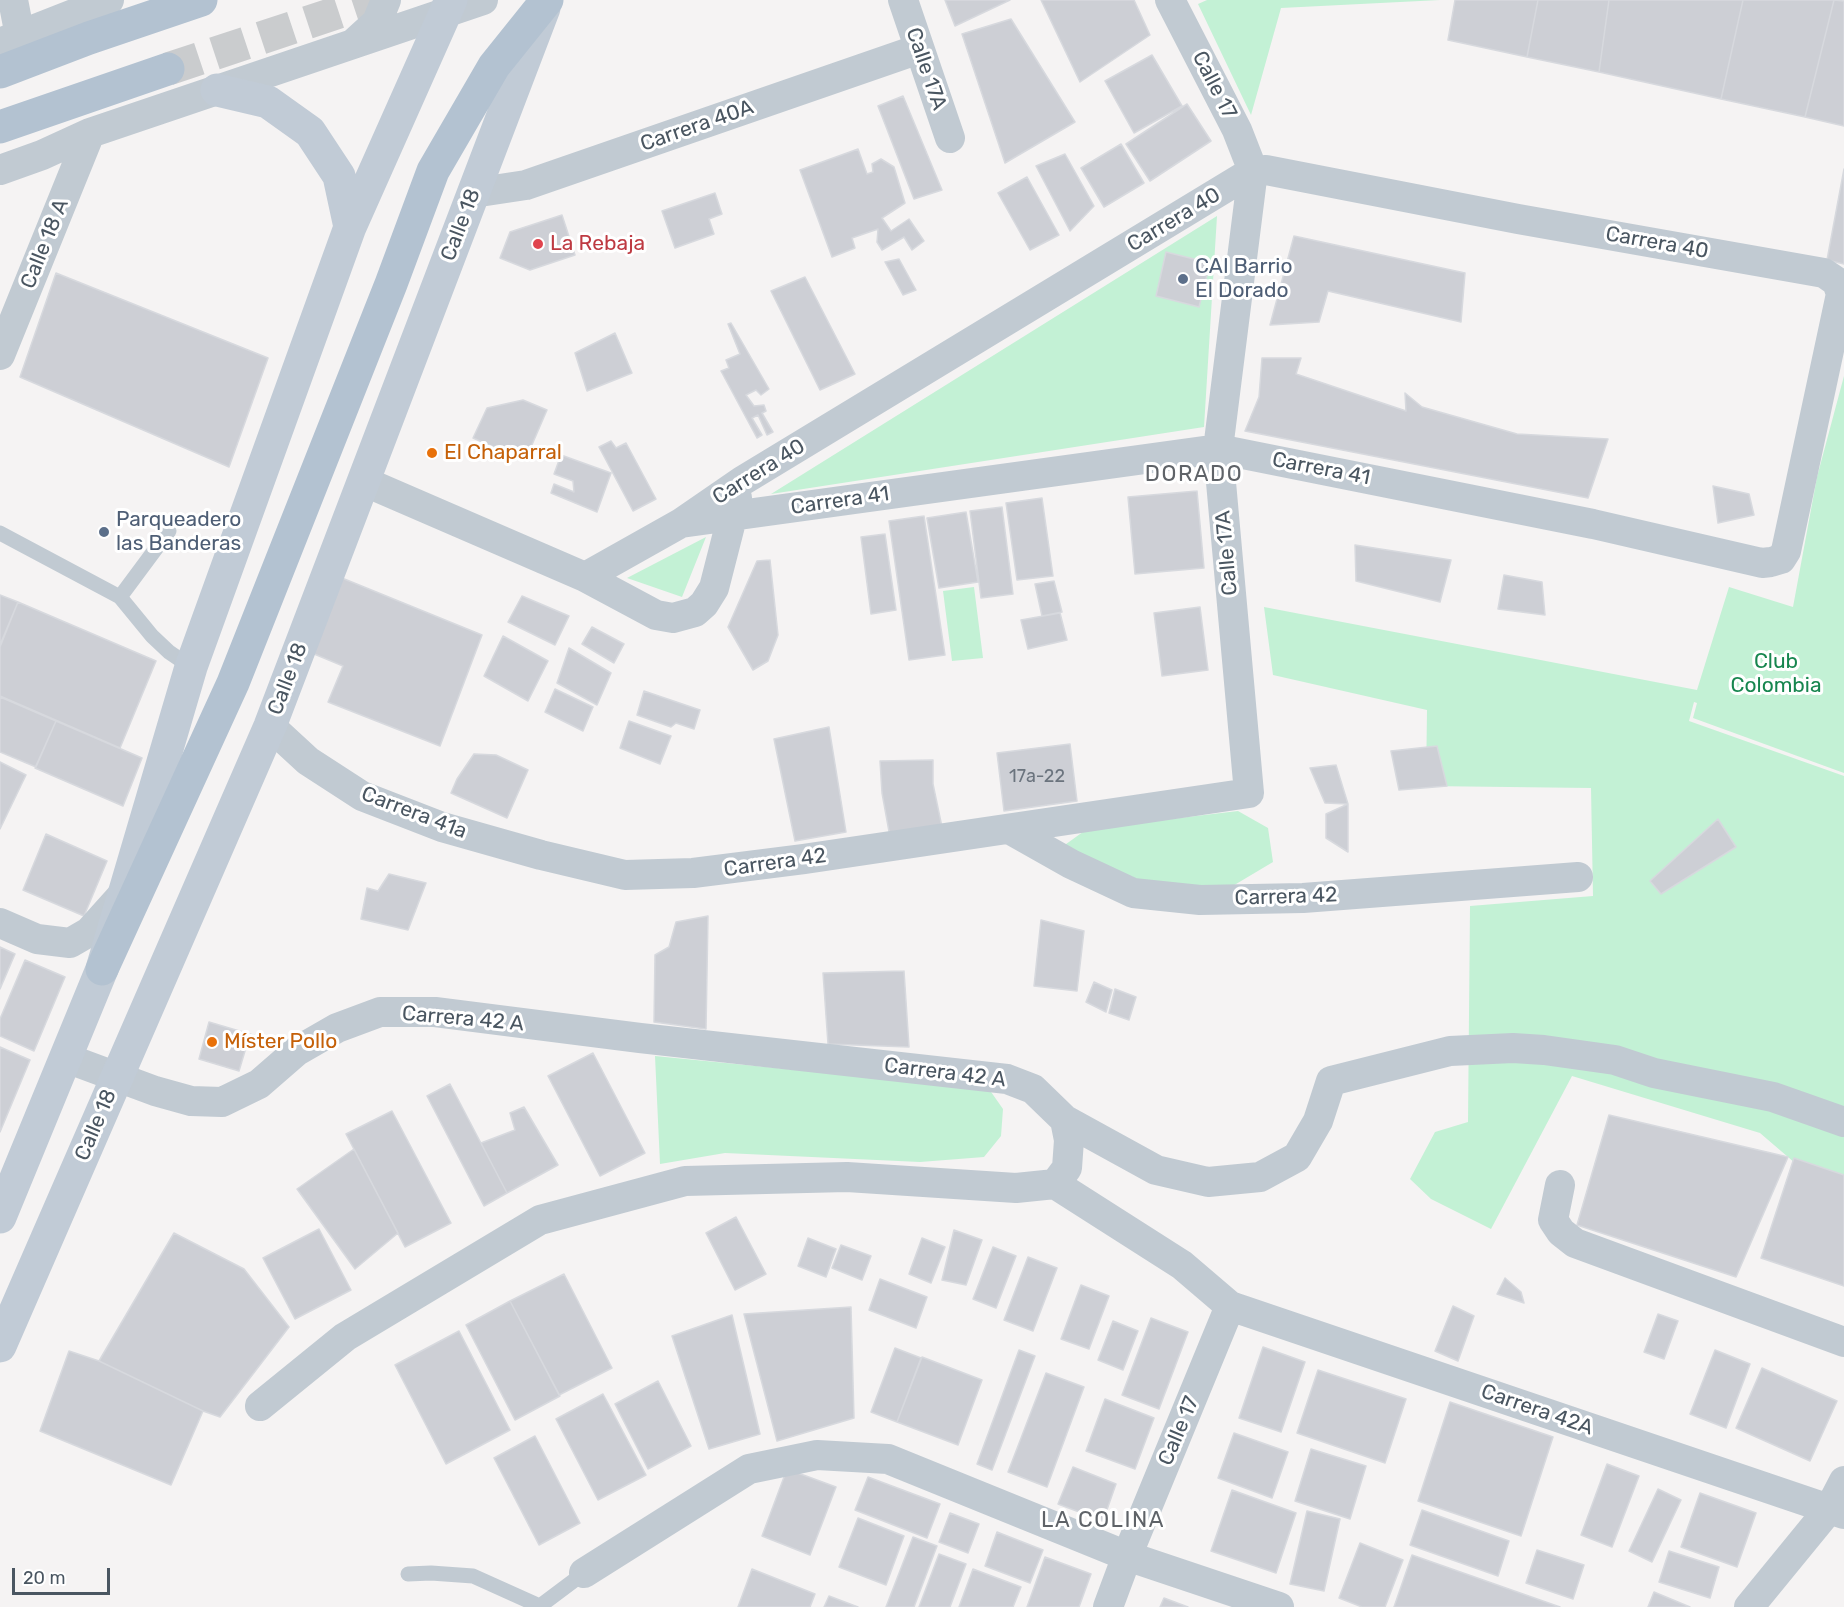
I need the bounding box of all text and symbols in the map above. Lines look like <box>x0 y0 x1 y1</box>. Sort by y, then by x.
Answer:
street label: Calle 17A <box>900 24 952 114</box>
street label: Calle 17 <box>1186 47 1242 123</box>
street label: Carrera 40A <box>637 95 757 157</box>
street label: Carrera 40 <box>1123 182 1225 258</box>
street label: Calle 18 <box>436 185 486 265</box>
street label: Calle 18 A <box>16 196 74 292</box>
street label: Carrera 40 <box>1604 222 1710 264</box>
place label: La Rebaja <box>550 231 645 257</box>
marker: La Rebaja <box>531 237 545 251</box>
place label: CAI Barrio El Dorado <box>1195 254 1293 304</box>
marker: CAI Barrio El Dorado <box>1176 272 1190 286</box>
street label: Carrera 40 <box>708 434 810 510</box>
place label: El Chaparral <box>444 440 562 466</box>
marker: El Chaparral <box>425 446 439 460</box>
street label: Carrera 41 <box>1270 447 1372 491</box>
district label: DORADO <box>1145 462 1243 488</box>
street label: Carrera 41 <box>789 482 891 520</box>
place label: Parqueadero las Banderas <box>116 507 241 557</box>
street label: Calle 17A <box>1211 509 1243 597</box>
marker: Parqueadero las Banderas <box>97 525 111 539</box>
street label: Calle 18 <box>263 639 313 719</box>
park label: Club Colombia <box>1730 649 1822 699</box>
house number: 17a-22 <box>1009 766 1065 788</box>
street label: Carrera 41a <box>358 781 470 845</box>
street label: Carrera 42 <box>722 843 828 883</box>
street label: Carrera 42 <box>1234 883 1338 911</box>
street label: Carrera 42 A <box>401 1001 525 1037</box>
place label: Míster Pollo <box>224 1029 337 1055</box>
marker: Míster Pollo <box>205 1035 219 1049</box>
street label: Carrera 42 A <box>883 1053 1007 1093</box>
street label: Calle 18 <box>70 1086 122 1164</box>
street label: Carrera 42A <box>1478 1379 1596 1441</box>
street label: Calle 17 <box>1153 1393 1205 1469</box>
district label: LA COLINA <box>1041 1508 1165 1534</box>
scale bar <box>15 1556 112 1594</box>
text: 20 m <box>23 1567 65 1589</box>

